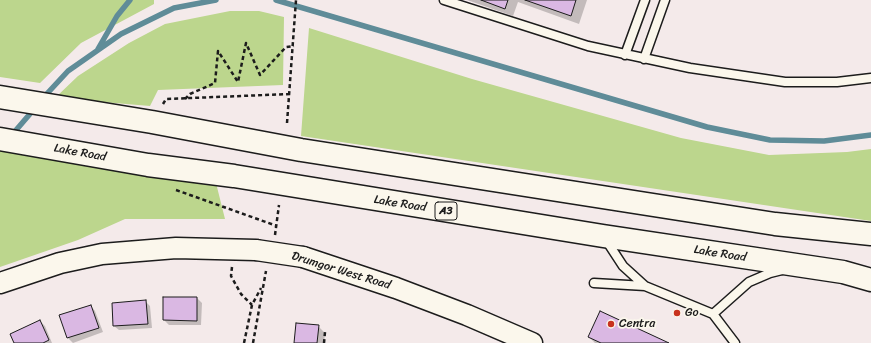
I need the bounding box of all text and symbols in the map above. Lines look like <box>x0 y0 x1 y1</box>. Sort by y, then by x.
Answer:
street label: Lake Road <box>53 141 107 165</box>
street label: Lake Road <box>373 193 427 215</box>
road number: A3 <box>435 202 457 220</box>
street label: Lake Road <box>693 243 747 265</box>
street label: Drumgor West Road <box>290 249 392 293</box>
place label: Go <box>685 306 699 320</box>
marker: Go <box>672 308 682 318</box>
place label: Centra <box>619 317 655 331</box>
marker: Centra <box>606 319 616 329</box>

